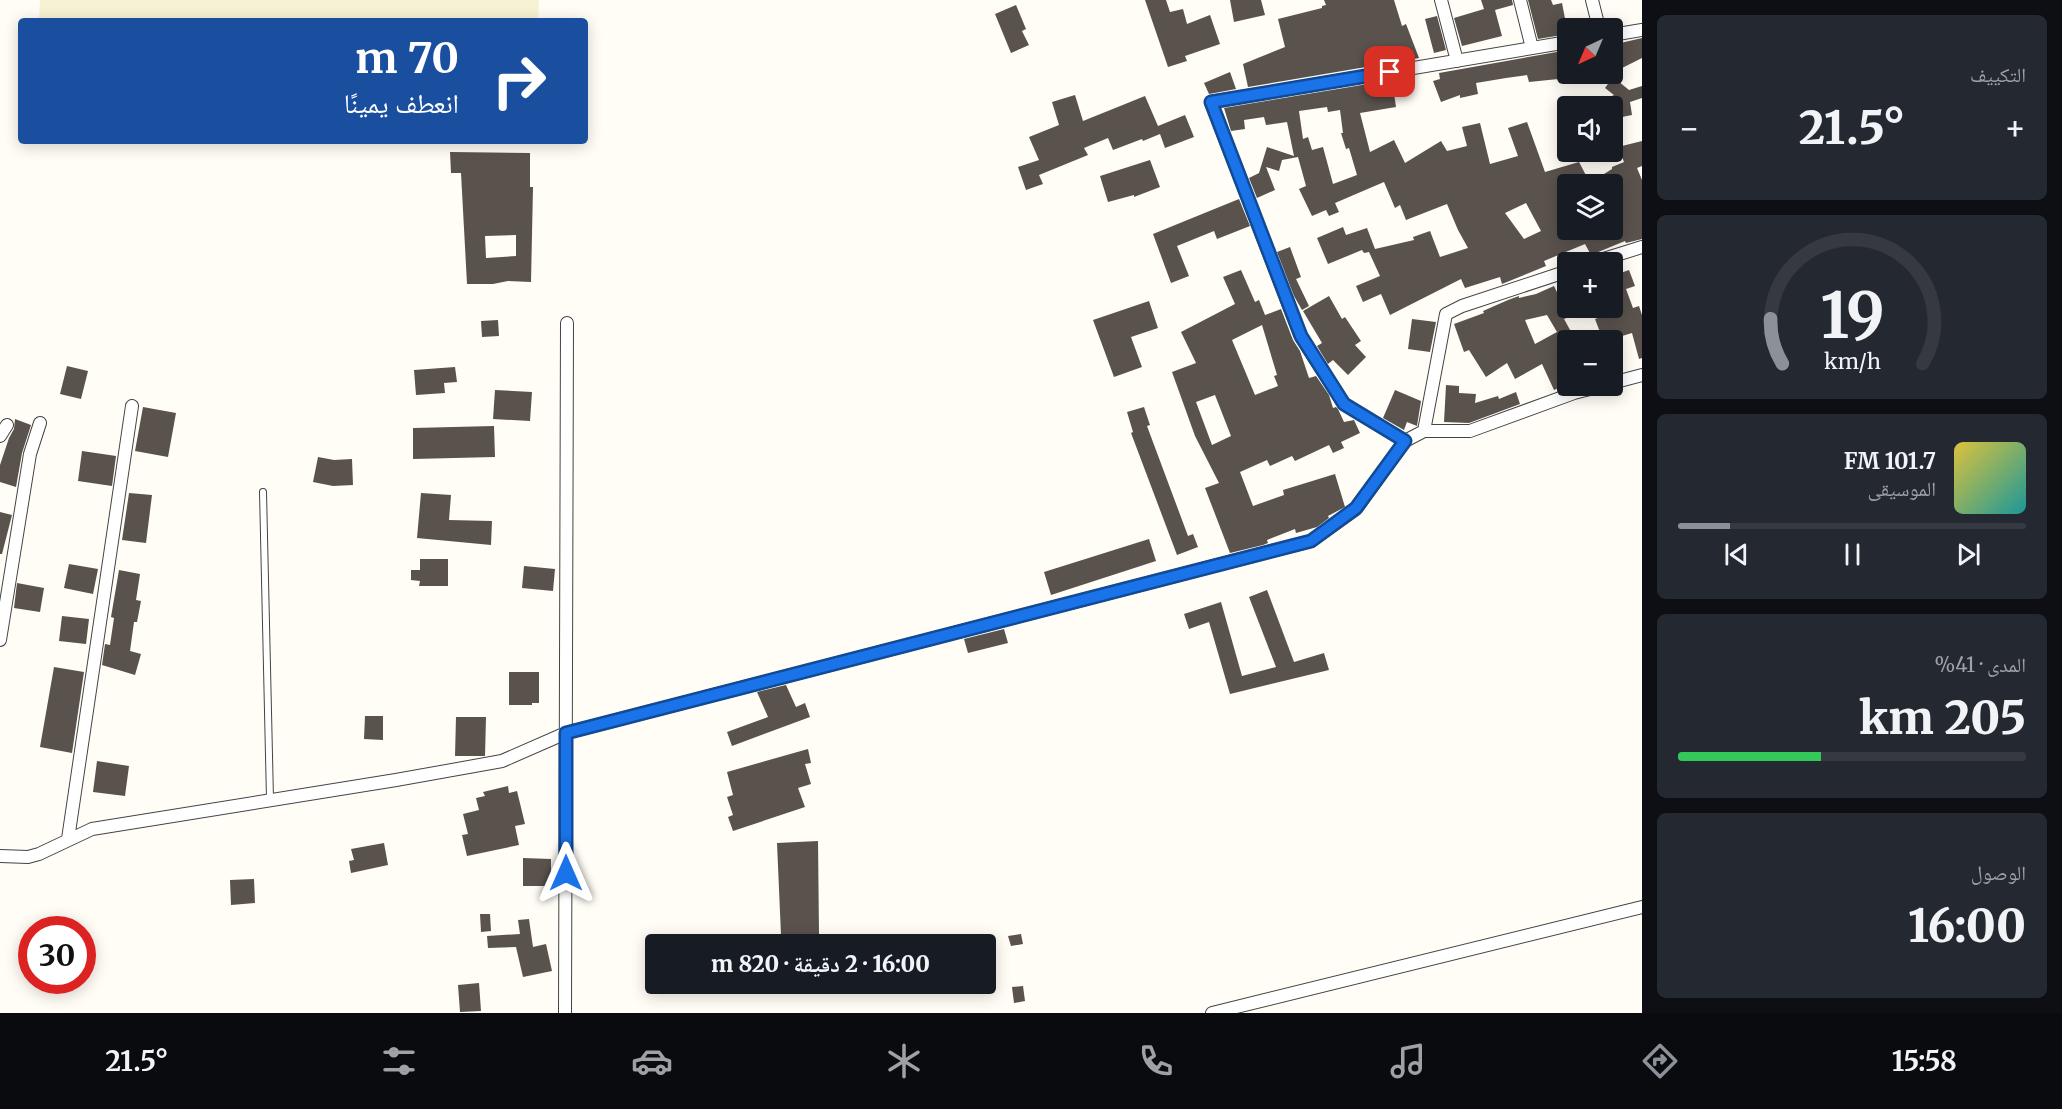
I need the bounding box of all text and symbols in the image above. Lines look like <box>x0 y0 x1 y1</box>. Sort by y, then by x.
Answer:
north arrow <box>1557 18 1623 84</box>
map controls <box>1557 18 1623 396</box>
text: 70 m <box>355 32 459 84</box>
icon: right <box>480 42 558 120</box>
pin <box>1364 46 1415 97</box>
icon: arrive <box>1373 55 1406 88</box>
text: التكييف <box>1970 62 2026 87</box>
text: انعطف يمينًا <box>344 86 459 120</box>
button: sound <box>1557 96 1623 162</box>
text: 21.5° <box>1799 100 1905 156</box>
text: − <box>1678 108 1700 149</box>
text: + <box>2004 108 2026 149</box>
button: layers <box>1557 174 1623 240</box>
button: + <box>1557 252 1623 318</box>
text: 19 <box>1820 277 1884 355</box>
button: − <box>1557 330 1623 396</box>
text: km/h <box>1824 348 1880 375</box>
text: 101.7 FM <box>1844 447 1936 475</box>
text: الموسيقى <box>1868 476 1936 501</box>
icon: previous <box>1720 538 1753 571</box>
icon: pause <box>1836 538 1869 571</box>
icon: next <box>1952 538 1985 571</box>
text: المدى · 41% <box>1934 652 2026 677</box>
text: 205 km <box>1859 690 2026 746</box>
position arrow <box>534 841 598 905</box>
text: الوصول <box>1971 860 2026 885</box>
text: 16:00 <box>1908 898 2026 954</box>
speed limit sign: 30 <box>18 916 96 994</box>
text: 16:00 · 2 دقيقة · 820 m <box>711 950 930 978</box>
icon: filters <box>378 1040 420 1082</box>
icon: car <box>631 1040 673 1082</box>
icon: climate <box>883 1040 925 1082</box>
icon: phone <box>1135 1040 1177 1082</box>
icon: music <box>1387 1040 1429 1082</box>
icon: directions <box>1639 1040 1681 1082</box>
text: 21.5° <box>105 1044 168 1078</box>
text: 15:58 <box>1892 1044 1957 1078</box>

